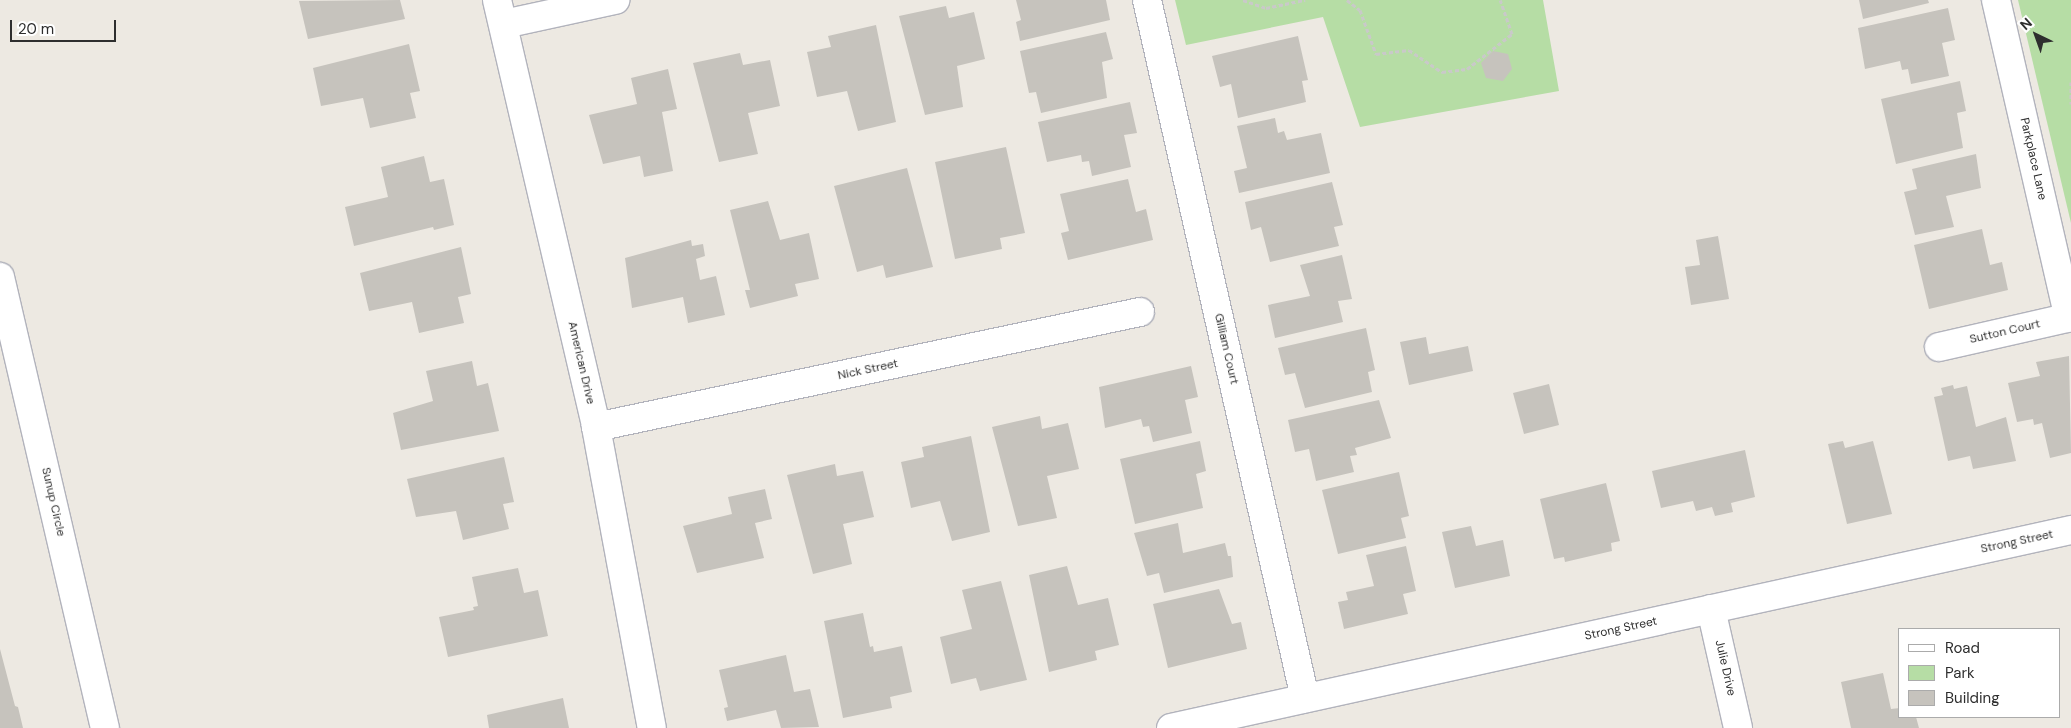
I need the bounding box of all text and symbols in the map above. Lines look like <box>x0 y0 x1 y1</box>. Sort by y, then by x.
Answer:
scale bar <box>12 10 119 42</box>
north arrow <box>2011 10 2061 60</box>
text: N <box>2016 14 2036 34</box>
text: 20 m <box>18 19 54 39</box>
street label: Parkplace Lane <box>2017 117 2049 201</box>
street label: Gilliam Court <box>1211 312 1241 386</box>
street label: Sutton Court <box>1968 317 2042 347</box>
street label: American Drive <box>564 320 598 406</box>
street label: Nick Street <box>837 357 899 383</box>
street label: Sunup Circle <box>38 466 68 538</box>
street label: Strong Street <box>1979 527 2055 557</box>
street label: Strong Street <box>1583 614 1659 644</box>
legend <box>1898 628 2061 718</box>
text: Road <box>1945 638 1980 658</box>
street label: Julie Drive <box>1712 639 1738 697</box>
text: Park <box>1945 663 1975 683</box>
text: Building <box>1945 688 2000 708</box>

